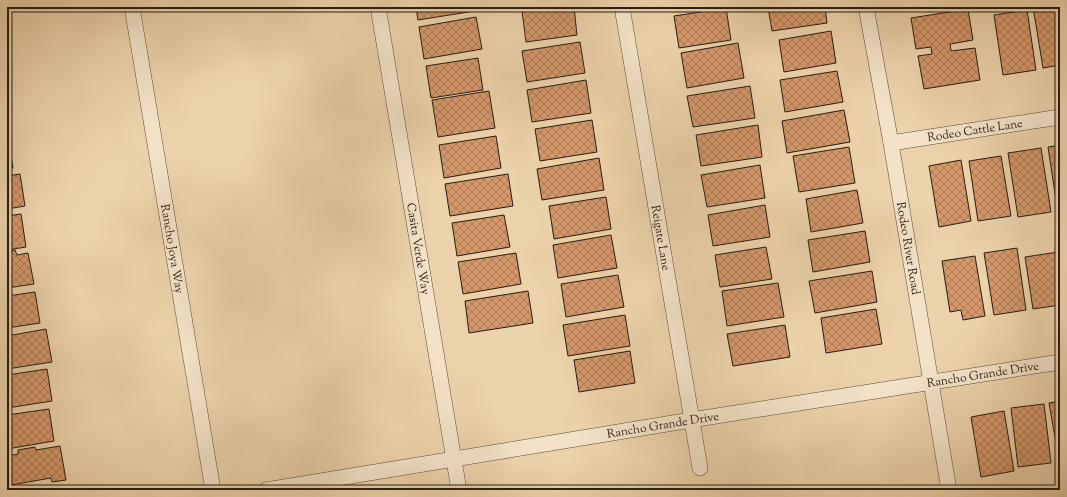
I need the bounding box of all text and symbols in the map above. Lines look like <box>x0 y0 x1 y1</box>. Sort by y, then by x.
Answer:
street label: Rodeo Cattle Lane <box>926 115 1024 147</box>
street label: Rodeo River Road <box>891 201 924 296</box>
street label: Casita Verde Way <box>401 202 434 296</box>
street label: Rancho Joya Way <box>155 203 188 295</box>
street label: Reigate Lane <box>646 204 675 272</box>
street label: Rancho Grande Drive <box>926 357 1041 393</box>
street label: Rancho Grande Drive <box>605 408 721 444</box>

